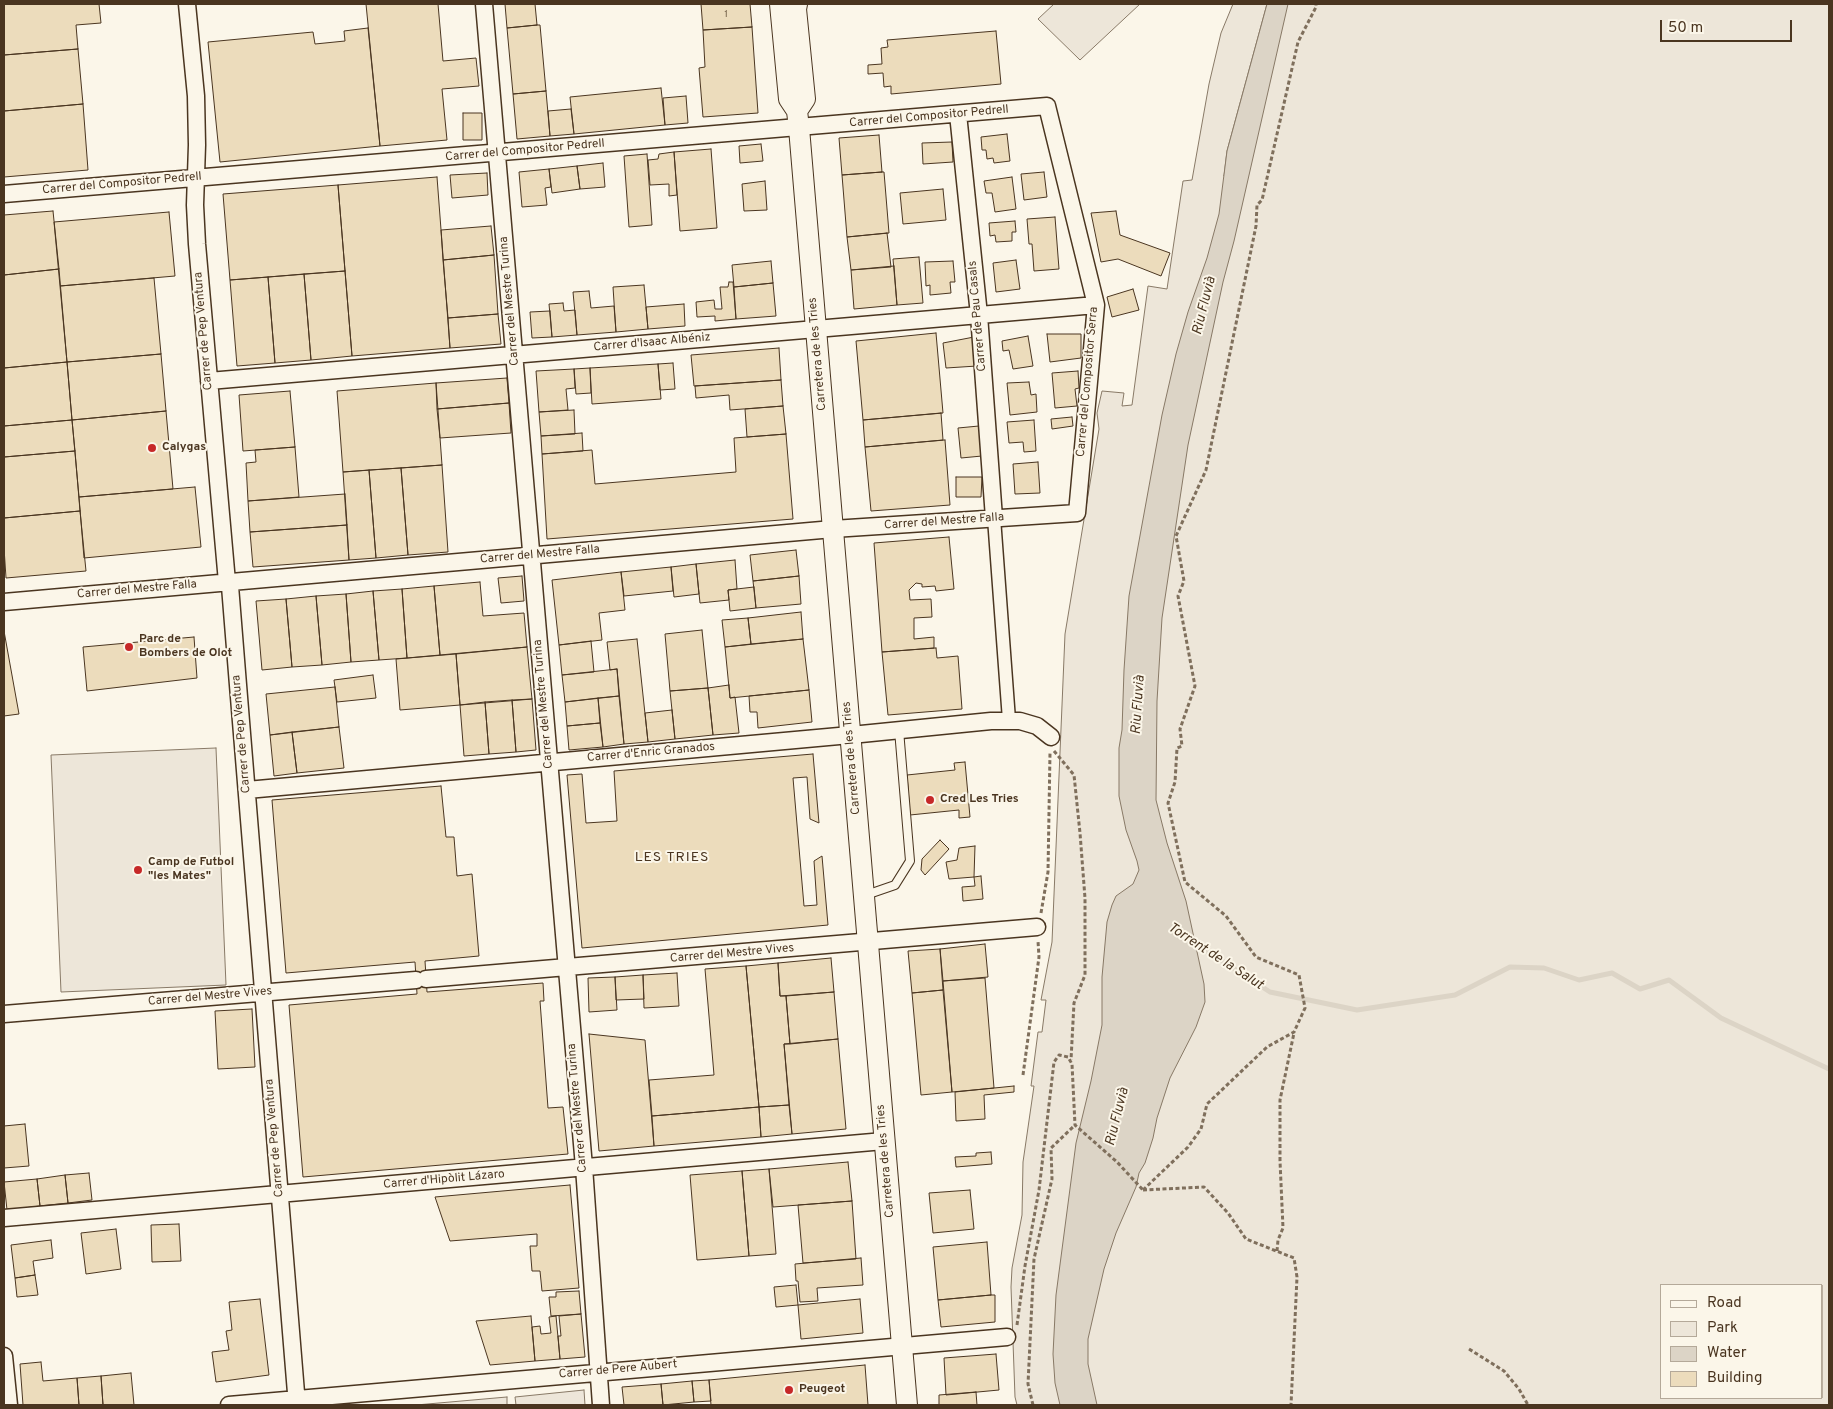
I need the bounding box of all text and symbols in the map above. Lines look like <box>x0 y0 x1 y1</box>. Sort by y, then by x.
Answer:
house number: 1 <box>724 9 728 21</box>
scale bar <box>1663 10 1796 42</box>
text: 50 m <box>1668 19 1703 38</box>
street label: Carrer del Compositor Pedrell <box>849 103 1009 131</box>
street label: Carrer del Compositor Pedrell <box>445 137 605 165</box>
street label: Carrer del Compositor Pedrell <box>42 170 202 198</box>
street label: Carrer del Mestre Turina <box>497 236 523 366</box>
street label: Carrer de Pau Casals <box>966 260 990 372</box>
street label: Carrer de Pep Ventura <box>192 271 216 391</box>
water label: Riu Fluvià <box>1190 275 1220 337</box>
street label: Carretera de les Tries <box>806 297 830 411</box>
street label: Carrer del Compositor Serra <box>1074 306 1102 458</box>
street label: Carrer d'Isaac Albéniz <box>593 331 711 355</box>
place label: Calygas <box>162 441 206 455</box>
marker: Calygas <box>146 442 158 454</box>
street label: Carrer del Mestre Falla <box>883 511 1005 533</box>
street label: Carrer del Mestre Falla <box>479 543 601 567</box>
street label: Carrer del Mestre Falla <box>76 578 198 602</box>
place label: Parc de Bombers de Olot <box>139 633 232 661</box>
street label: Carrer del Mestre Turina <box>531 639 557 769</box>
marker: Parc de Bombers de Olot <box>123 641 135 653</box>
street label: Carrer de Pep Ventura <box>230 674 254 794</box>
water label: Riu Fluvià <box>1129 675 1149 735</box>
street label: Carretera de les Tries <box>840 701 864 815</box>
street label: Carrer d'Enric Granados <box>586 740 716 766</box>
place label: Cred Les Tries <box>940 793 1019 807</box>
marker: Cred Les Tries <box>924 794 936 806</box>
district label: LES TRIES <box>634 850 710 866</box>
place label: Camp de Futbol "les Mates" <box>148 856 234 884</box>
marker: Camp de Futbol "les Mates" <box>132 864 144 876</box>
water label: Torrent de la Salut <box>1164 920 1266 994</box>
street label: Carrer del Mestre Vives <box>669 941 795 967</box>
street label: Carrer del Mestre Vives <box>147 984 273 1010</box>
street label: Carrer del Mestre Turina <box>565 1043 591 1173</box>
street label: Carrer de Pep Ventura <box>263 1078 287 1198</box>
water label: Riu Fluvià <box>1103 1086 1133 1148</box>
street label: Carretera de les Tries <box>874 1104 898 1218</box>
street label: Carrer d'Hipòlit Lázaro <box>383 1168 505 1192</box>
legend <box>1660 1284 1823 1399</box>
text: Road <box>1707 1294 1742 1313</box>
text: Park <box>1707 1319 1738 1338</box>
text: Water <box>1707 1344 1746 1363</box>
street label: Carrer de Pere Aubert <box>558 1358 678 1382</box>
text: Building <box>1707 1369 1762 1388</box>
place label: Peugeot <box>799 1383 845 1397</box>
marker: Peugeot <box>783 1384 795 1396</box>

